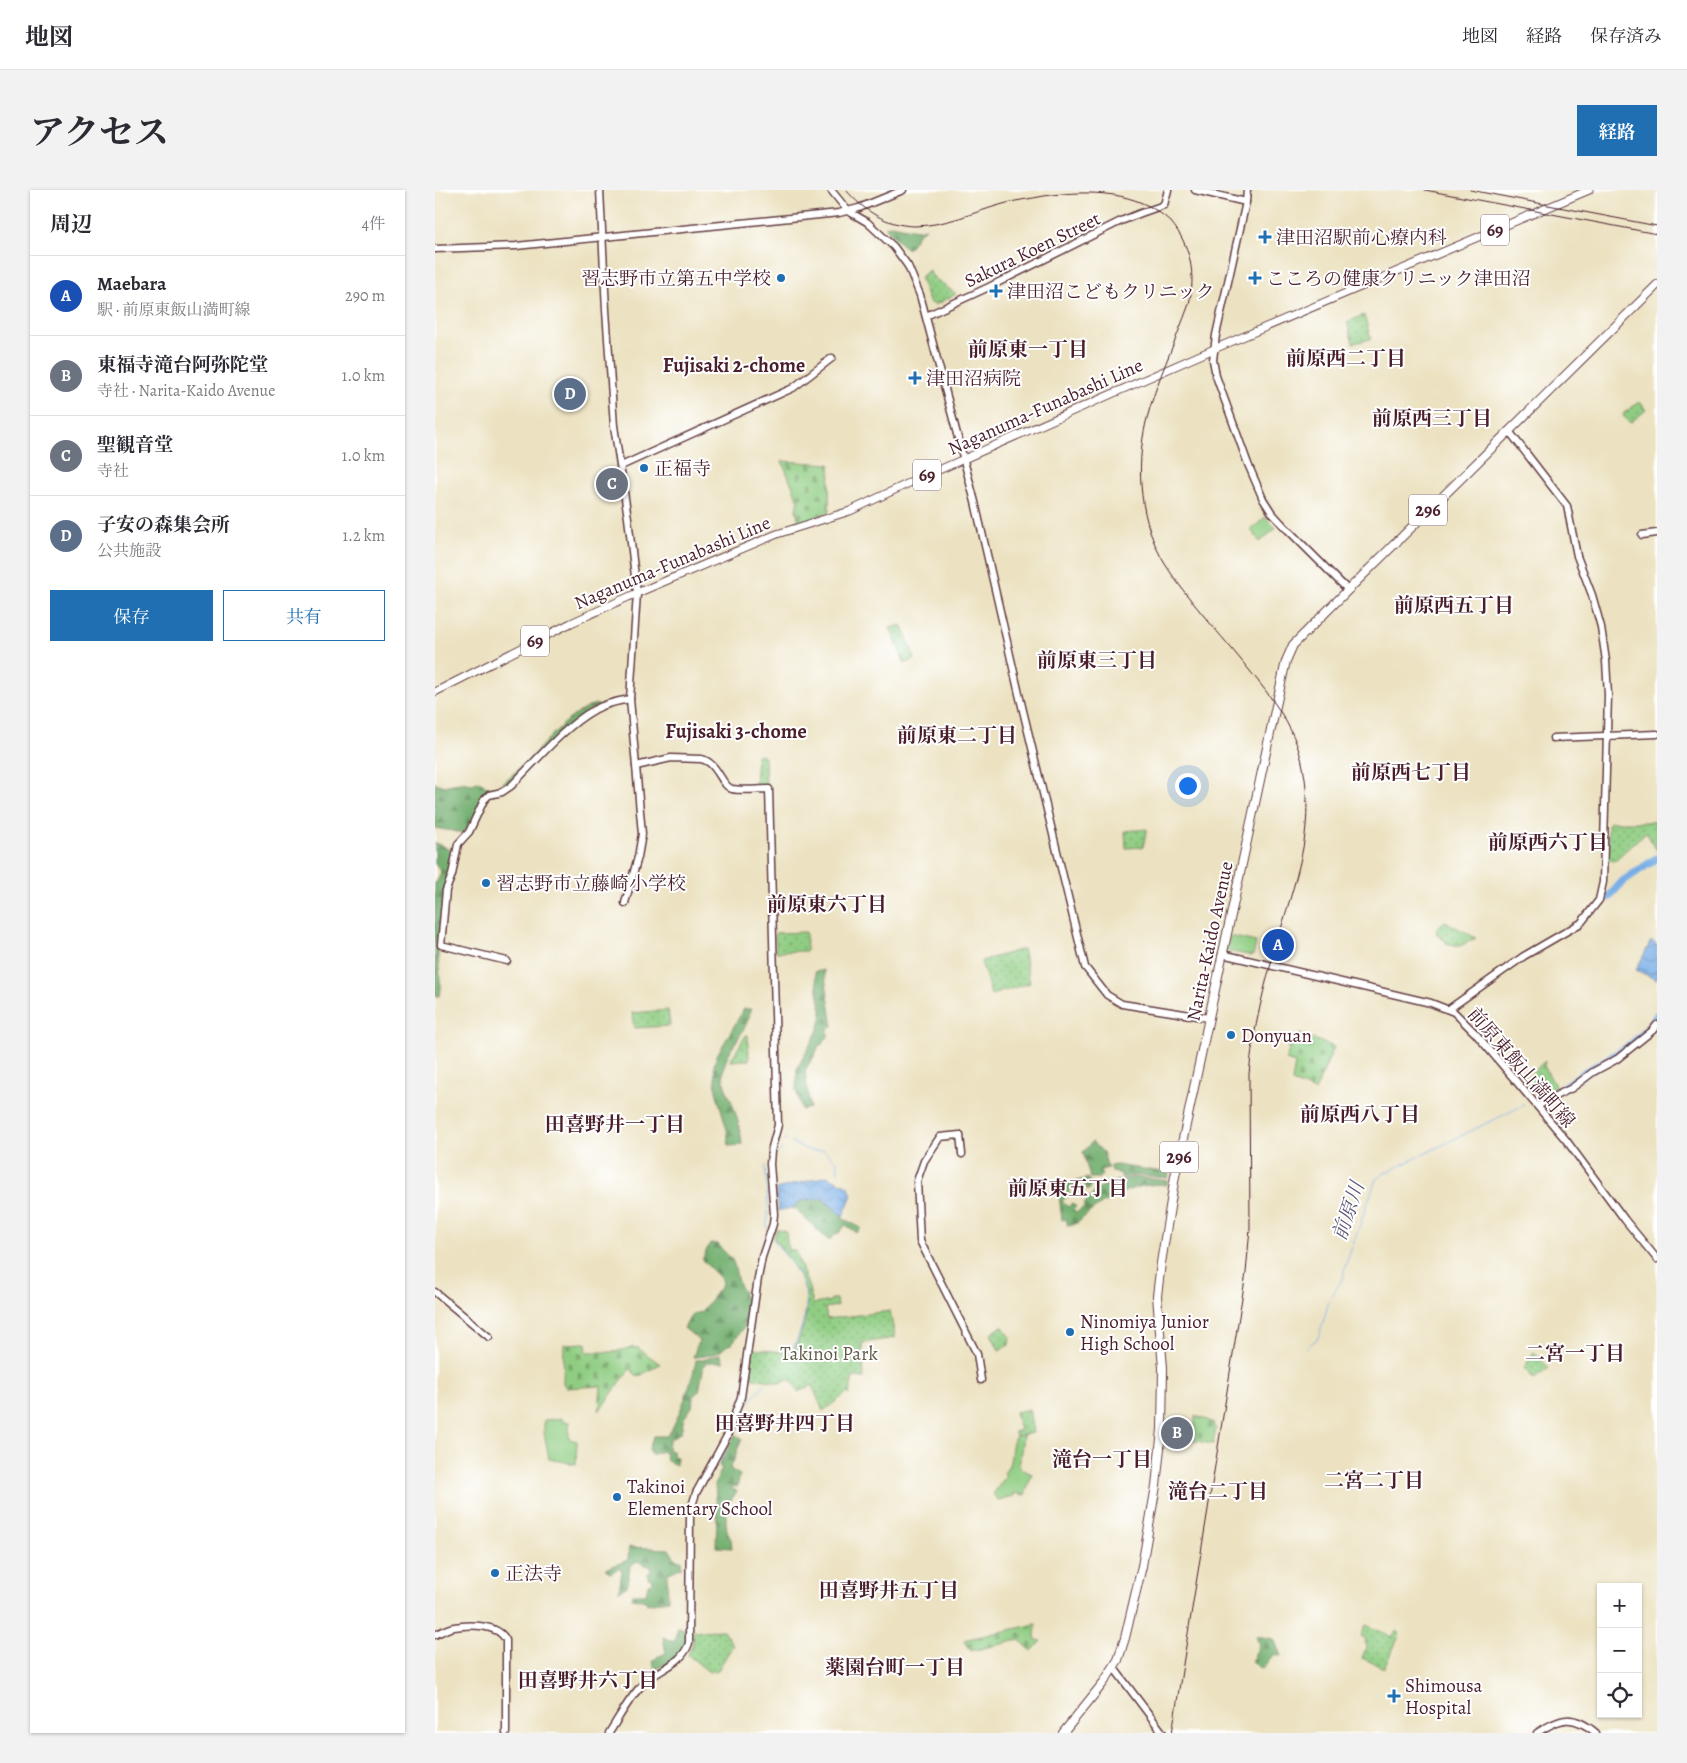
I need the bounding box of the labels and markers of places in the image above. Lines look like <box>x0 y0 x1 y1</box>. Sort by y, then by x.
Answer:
place label: 津田沼駅前心療内科 <box>1276 225 1447 251</box>
marker: 津田沼駅前心療内科 <box>1258 230 1272 244</box>
place label: 習志野市立第五中学校 <box>581 266 771 292</box>
place label: こころの健康クリニック津田沼 <box>1266 266 1531 292</box>
marker: こころの健康クリニック津田沼 <box>1248 271 1262 285</box>
marker: 習志野市立第五中学校 <box>775 272 787 284</box>
place label: 津田沼こどもクリニック <box>1007 279 1215 305</box>
marker: 津田沼こどもクリニック <box>989 284 1003 298</box>
place label: 津田沼病院 <box>926 366 1021 392</box>
marker: 津田沼病院 <box>908 371 922 385</box>
pin: D <box>554 375 586 413</box>
place label: 正福寺 <box>654 456 711 482</box>
marker: 正福寺 <box>638 462 650 474</box>
pin: C <box>596 465 628 503</box>
place label: 習志野市立藤崎小学校 <box>496 871 686 897</box>
marker: 習志野市立藤崎小学校 <box>480 877 492 889</box>
pin: A <box>1262 926 1294 964</box>
place label: Donyuan <box>1241 1023 1312 1049</box>
marker: Donyuan <box>1225 1029 1237 1041</box>
place label: Ninomiya Junior High School <box>1080 1309 1209 1357</box>
marker: Ninomiya Junior High School <box>1064 1326 1076 1338</box>
pin: B <box>1161 1414 1193 1452</box>
place label: Takinoi Elementary School <box>627 1474 773 1522</box>
marker: Takinoi Elementary School <box>611 1491 623 1503</box>
place label: 正法寺 <box>505 1561 562 1587</box>
marker: 正法寺 <box>489 1567 501 1579</box>
place label: Shimousa Hospital <box>1405 1673 1483 1721</box>
marker: Shimousa Hospital <box>1387 1689 1401 1703</box>

